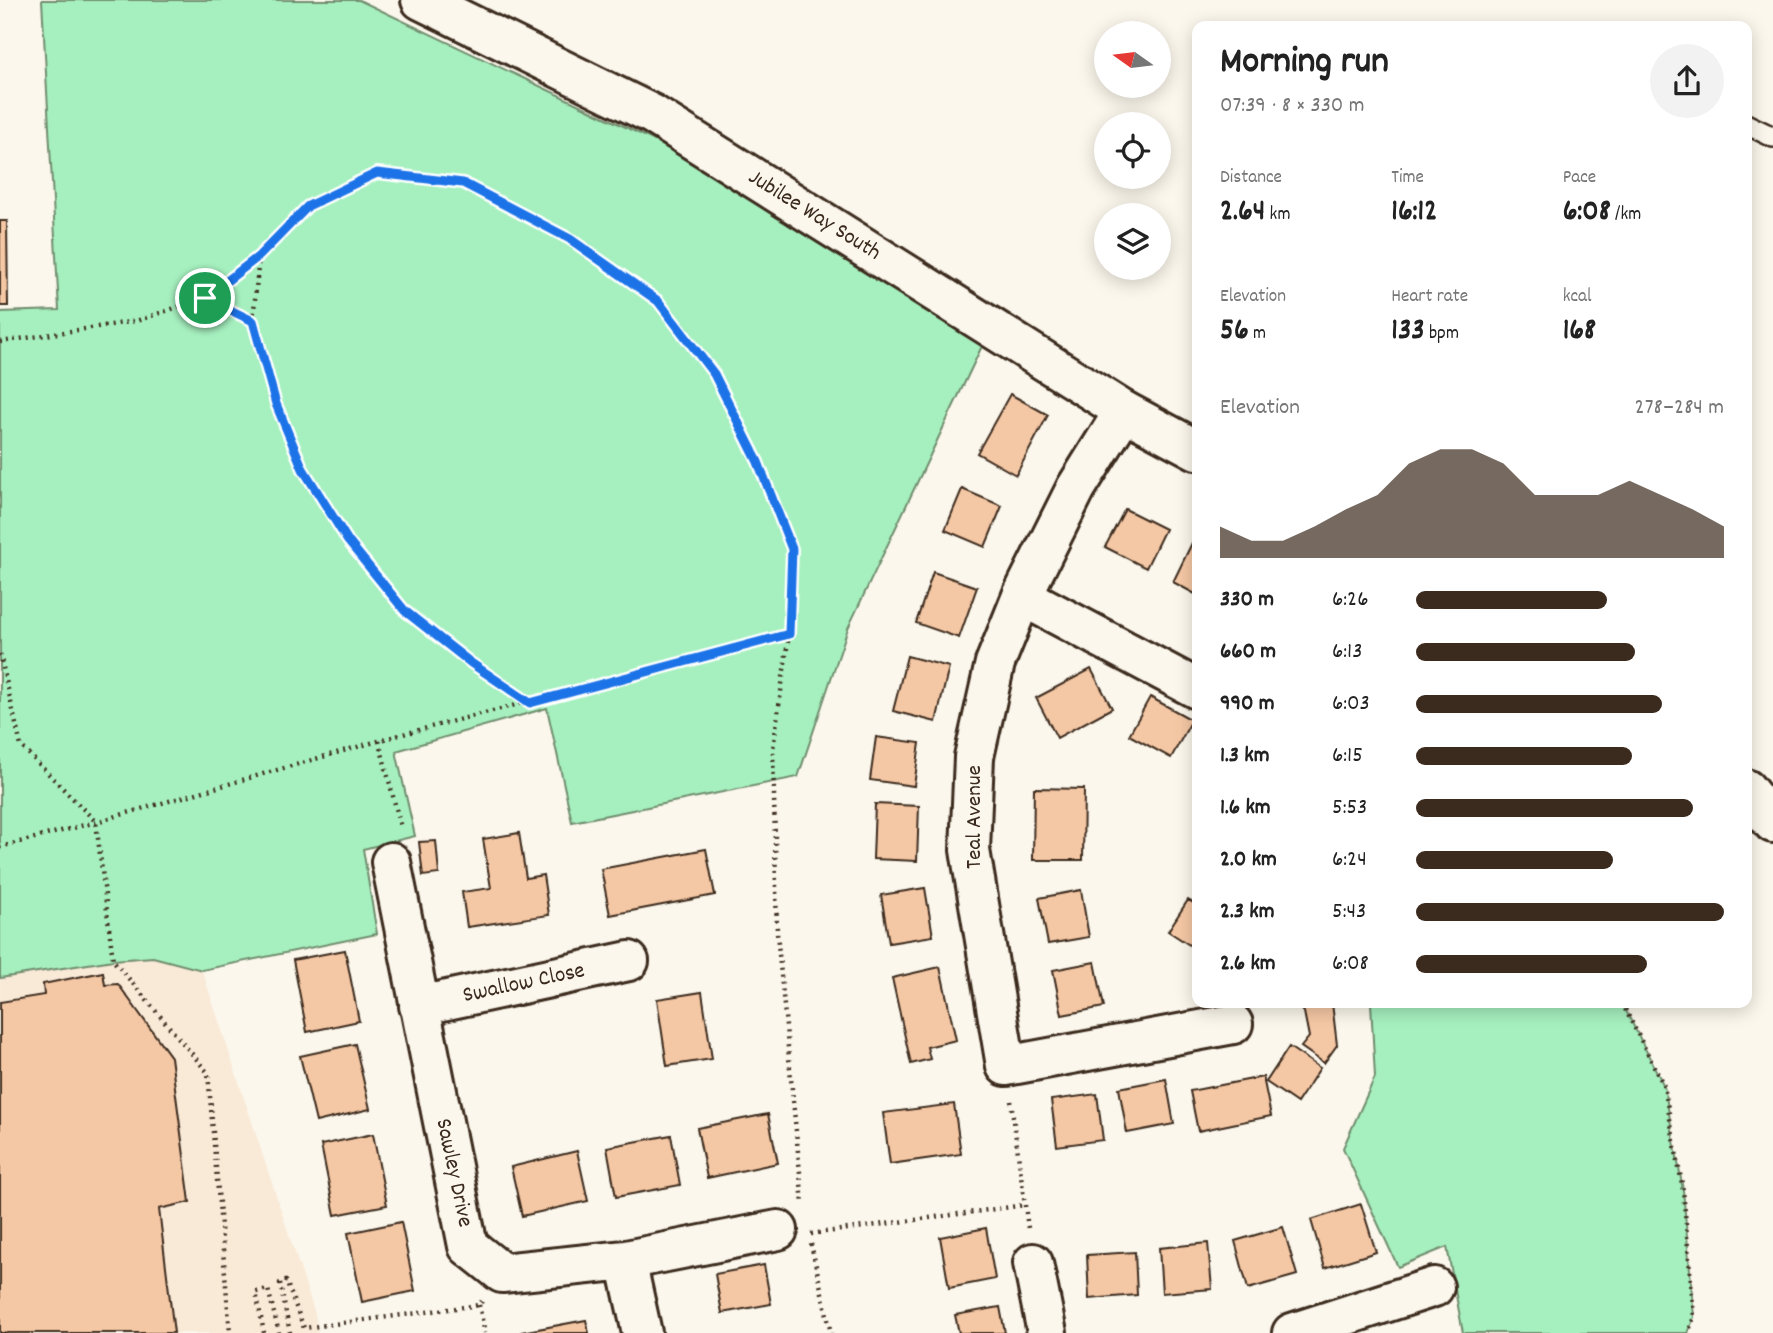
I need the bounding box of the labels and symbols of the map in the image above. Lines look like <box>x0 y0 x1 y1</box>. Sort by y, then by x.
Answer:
north arrow <box>1094 21 1171 98</box>
street label: Jubilee Way South <box>741 162 887 270</box>
pin <box>175 268 235 328</box>
street label: Teal Avenue <box>959 765 992 869</box>
street label: Swallow Close <box>460 955 588 1013</box>
street label: Sawley Drive <box>425 1116 481 1230</box>

